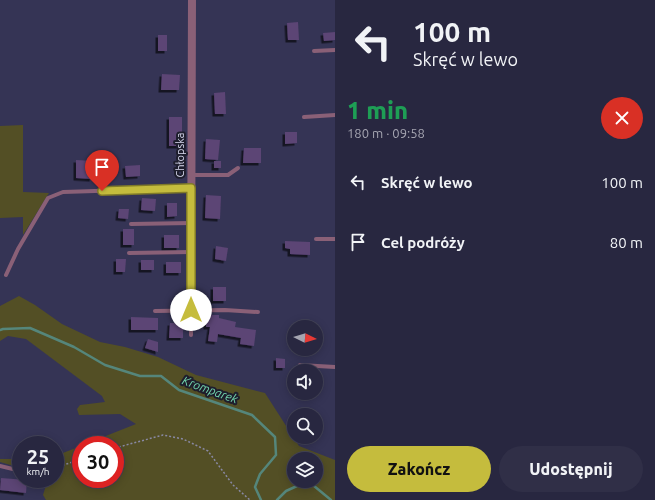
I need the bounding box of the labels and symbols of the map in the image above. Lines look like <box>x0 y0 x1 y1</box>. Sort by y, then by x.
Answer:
street label: Chłopska <box>174 133 186 177</box>
pin <box>85 150 119 191</box>
position arrow <box>170 289 212 331</box>
north arrow <box>287 320 323 356</box>
water label: Kromparek <box>181 373 241 406</box>
speed limit sign: 30 <box>72 436 124 488</box>

